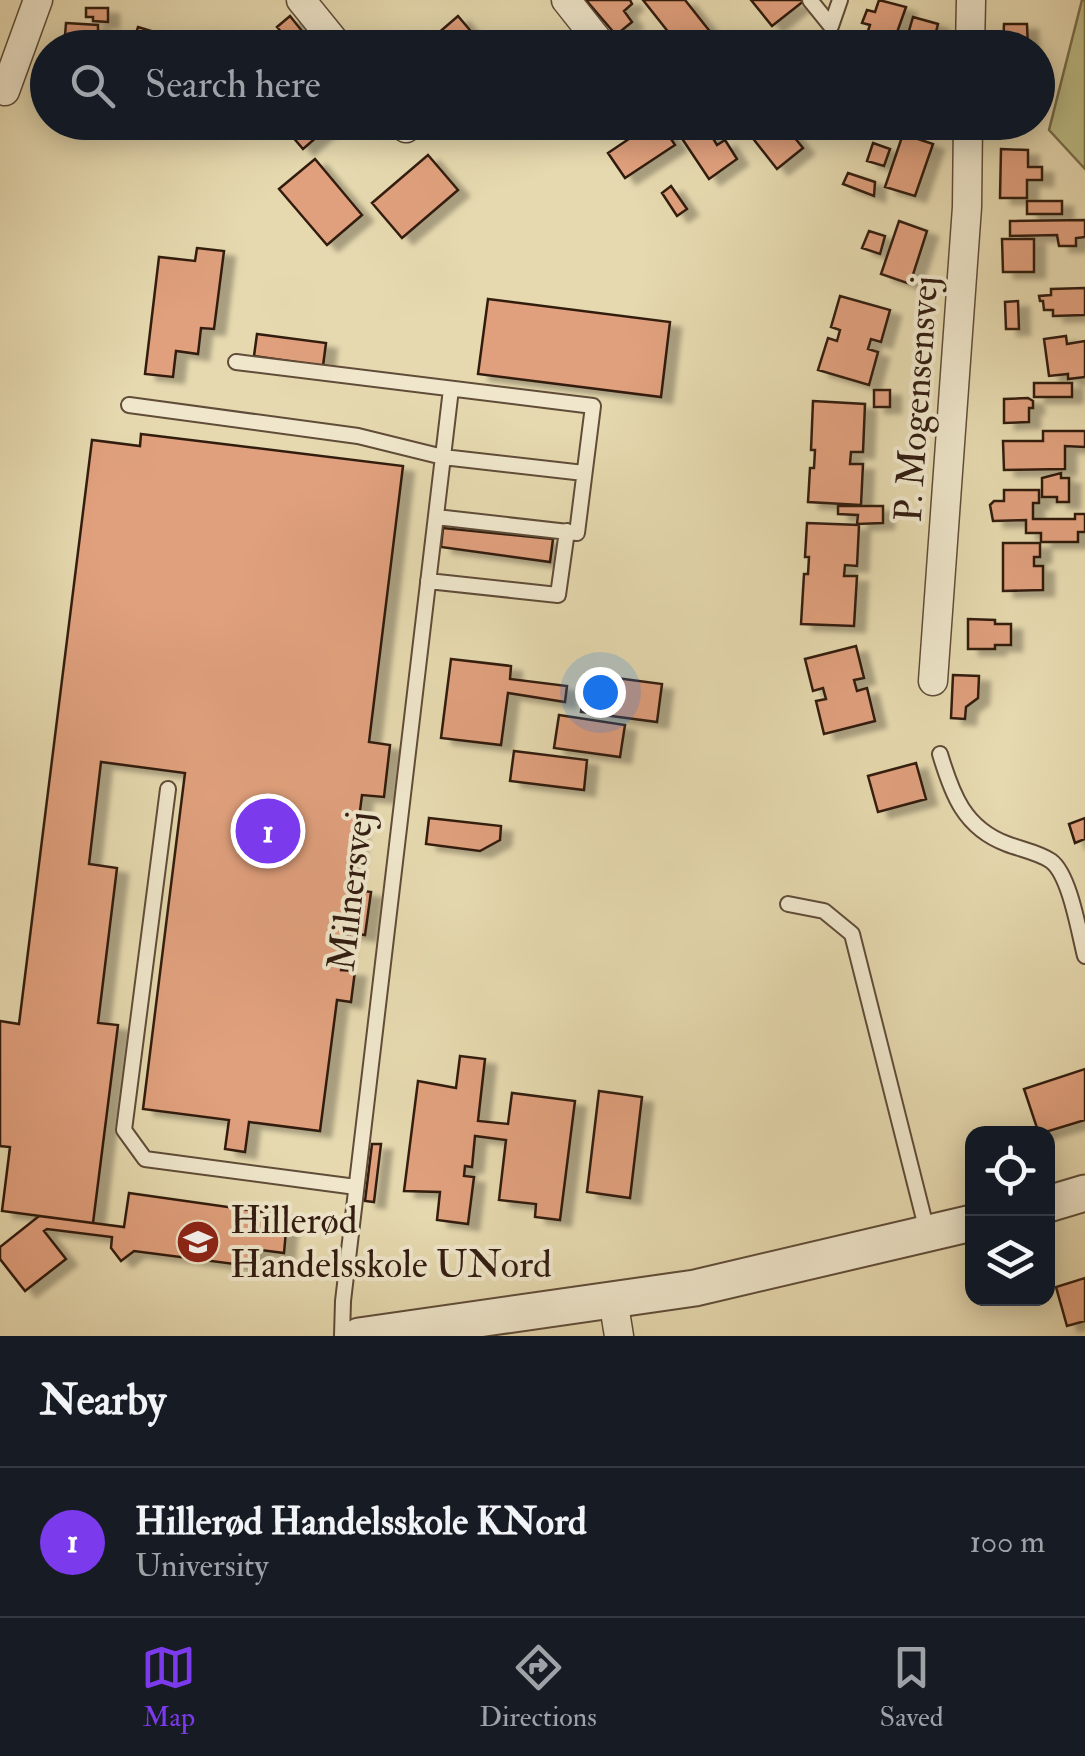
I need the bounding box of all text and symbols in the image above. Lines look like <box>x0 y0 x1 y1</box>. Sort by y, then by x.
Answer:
search box <box>30 30 1055 140</box>
icon: search <box>65 58 120 113</box>
text: Search here <box>145 61 321 109</box>
street label: P. Mogensensvej <box>884 275 950 524</box>
your location <box>575 667 626 718</box>
pin: 1 <box>236 794 300 868</box>
street label: Milnersvej <box>317 809 385 973</box>
map controls <box>965 1126 1055 1306</box>
button: locate <box>965 1126 1055 1216</box>
place label: Hillerød Handelsskole UNord <box>230 1197 552 1289</box>
button: layers <box>965 1216 1055 1306</box>
school or university icon: Hillerød Handelsskole UNord <box>175 1219 221 1265</box>
text: Nearby <box>40 1375 166 1427</box>
text: Hillerød Handelsskole KNord <box>135 1498 587 1546</box>
text: 1 <box>67 1522 78 1562</box>
text: 100 m <box>969 1522 1045 1562</box>
text: University <box>135 1546 268 1586</box>
tab: Map <box>141 1640 196 1735</box>
tab: Directions <box>479 1640 597 1735</box>
tab: Saved <box>880 1640 944 1735</box>

